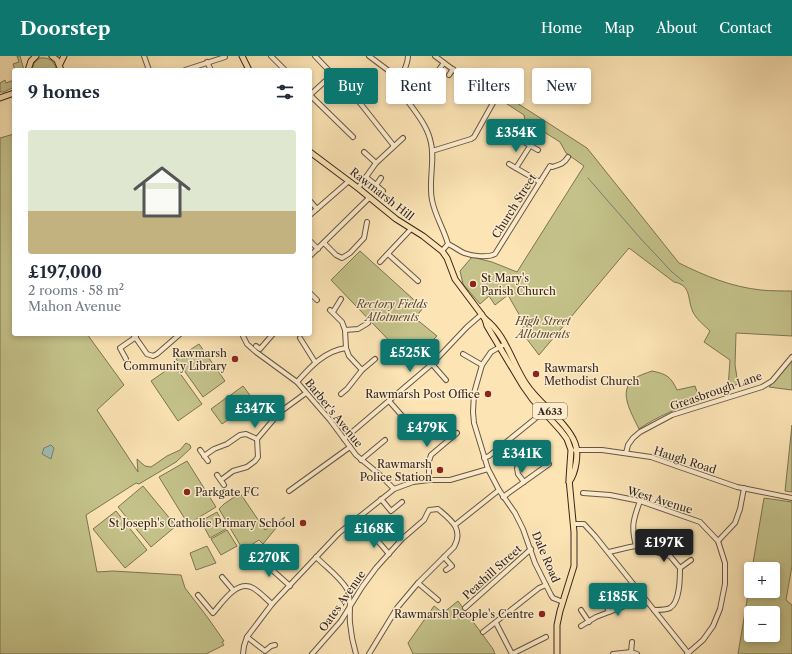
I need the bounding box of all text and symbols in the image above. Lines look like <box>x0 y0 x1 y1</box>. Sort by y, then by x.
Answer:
text: Doorstep <box>20 17 110 40</box>
text: Home <box>541 19 582 37</box>
text: Map <box>604 19 634 37</box>
text: About <box>656 19 697 37</box>
text: Contact <box>719 19 772 37</box>
chip: Buy <box>324 68 378 104</box>
chip: Rent <box>386 68 446 104</box>
chip: Filters <box>454 68 524 104</box>
chip: New <box>532 68 591 104</box>
icon: filters <box>274 81 296 103</box>
text: 9 homes <box>28 82 100 102</box>
pin: £354K <box>488 119 544 153</box>
text: £354K <box>495 124 537 140</box>
icon: home <box>126 156 198 228</box>
street label: Rawmarsh Hill <box>347 165 417 224</box>
street label: Church Street <box>489 171 539 241</box>
text: £197,000 <box>28 262 102 282</box>
place label: St Mary's Parish Church <box>481 271 556 298</box>
marker: St Mary's Parish Church <box>468 279 478 289</box>
text: 2 rooms · 58 m² <box>28 282 124 298</box>
park label: Rectory Fields Allotments <box>355 297 428 324</box>
text: Mahon Avenue <box>28 298 121 314</box>
park label: High Street Allotments <box>514 314 572 341</box>
pin: £525K <box>382 339 438 373</box>
text: £525K <box>389 344 431 360</box>
place label: Rawmarsh Community Library <box>123 346 228 373</box>
marker: Rawmarsh Community Library <box>230 354 240 364</box>
place label: Rawmarsh Methodist Church <box>544 361 640 388</box>
marker: Rawmarsh Methodist Church <box>531 369 541 379</box>
street label: Greasbrough Lane <box>668 369 764 413</box>
street label: Barber's Avenue <box>302 376 366 450</box>
place label: Rawmarsh Post Office <box>365 387 480 401</box>
marker: Rawmarsh Post Office <box>483 389 493 399</box>
pin: £347K <box>227 395 283 429</box>
text: £347K <box>235 400 275 416</box>
road number: A633 <box>533 403 567 419</box>
pin: £479K <box>399 414 455 448</box>
text: £479K <box>406 419 448 435</box>
pin: £341K <box>494 440 550 474</box>
street label: Haugh Road <box>652 443 718 477</box>
text: £341K <box>502 445 542 461</box>
place label: Rawmarsh Police Station <box>360 457 432 484</box>
marker: Rawmarsh Police Station <box>435 465 445 475</box>
street label: West Avenue <box>625 483 694 517</box>
place label: Parkgate FC <box>195 485 259 499</box>
marker: Parkgate FC <box>182 487 192 497</box>
pin: £168K <box>346 515 402 549</box>
place label: St Joseph's Catholic Primary School <box>109 516 296 530</box>
marker: St Joseph's Catholic Primary School <box>298 518 308 528</box>
text: £168K <box>354 520 394 536</box>
street label: Dale Road <box>529 529 563 585</box>
pin: £197K <box>636 529 692 563</box>
text: £197K <box>644 534 684 550</box>
street label: Peashill Street <box>460 542 524 602</box>
pin: £270K <box>241 544 297 578</box>
text: £270K <box>248 549 290 565</box>
map controls <box>744 562 780 642</box>
button: + <box>744 562 780 598</box>
street label: Oates Avenue <box>316 568 368 634</box>
pin: £185K <box>590 583 646 617</box>
text: £185K <box>598 588 638 604</box>
button: − <box>744 606 780 642</box>
place label: Rawmarsh People's Centre <box>394 607 534 621</box>
marker: Rawmarsh People's Centre <box>537 609 547 619</box>

